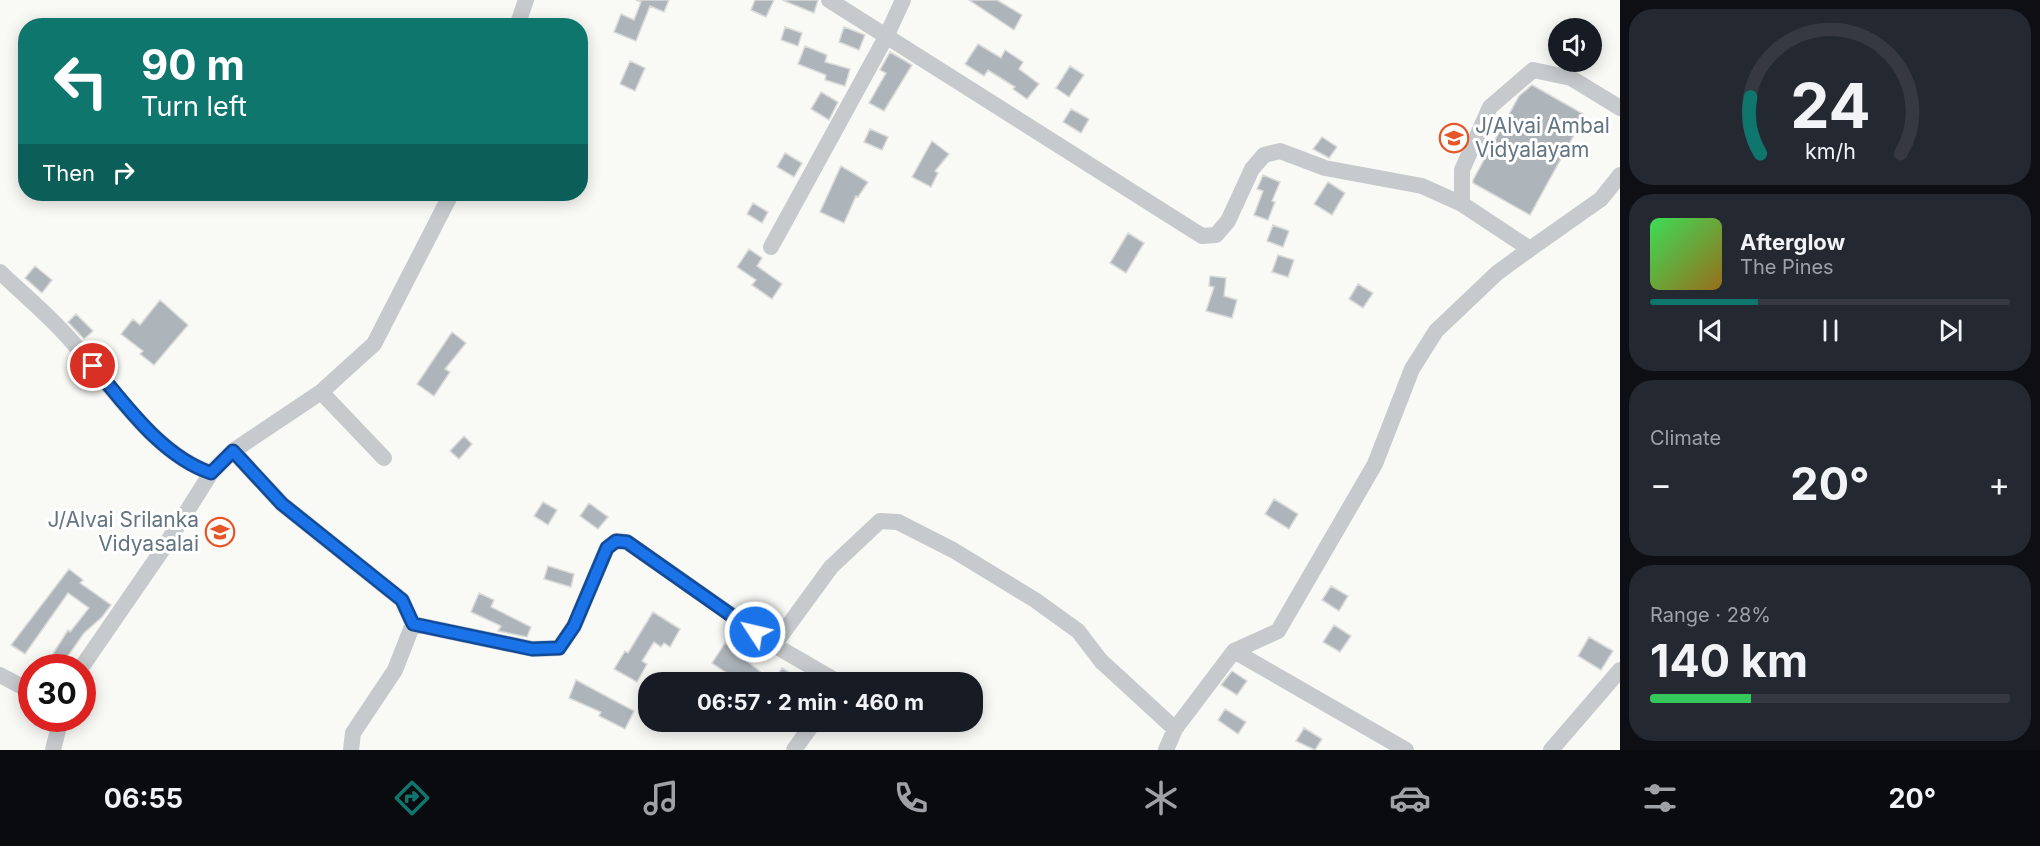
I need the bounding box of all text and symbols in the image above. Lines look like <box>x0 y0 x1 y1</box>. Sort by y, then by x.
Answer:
map controls <box>1548 18 1602 72</box>
button: sound <box>1548 18 1602 72</box>
text: 90 m <box>141 39 245 90</box>
icon: left <box>42 42 120 120</box>
text: 24 <box>1790 68 1870 143</box>
text: Turn left <box>141 90 247 123</box>
place label: J/Alvai Ambal Vidyalayam <box>1475 113 1610 162</box>
school or university icon: J/Alvai Ambal Vidyalayam <box>1438 122 1470 154</box>
text: km/h <box>1805 139 1855 165</box>
icon: right <box>107 156 140 189</box>
text: Then <box>42 160 95 186</box>
text: Afterglow <box>1740 229 1845 255</box>
text: The Pines <box>1740 255 1834 279</box>
icon: previous <box>1694 314 1727 347</box>
icon: pause <box>1814 314 1847 347</box>
icon: next <box>1934 314 1967 347</box>
pin <box>67 340 118 391</box>
icon: arrive <box>76 349 109 382</box>
text: Climate <box>1650 426 1721 450</box>
text: 20° <box>1790 456 1870 511</box>
text: − <box>1650 464 1672 504</box>
text: + <box>1988 464 2010 504</box>
place label: J/Alvai Srilanka Vidyasalai <box>48 507 199 556</box>
school or university icon: J/Alvai Srilanka Vidyasalai <box>204 516 236 548</box>
position arrow <box>723 600 787 664</box>
text: Range · 28% <box>1650 603 1771 627</box>
text: 140 km <box>1650 633 1808 688</box>
speed limit sign: 30 <box>18 654 96 732</box>
text: 06:57 · 2 min · 460 m <box>697 689 924 715</box>
icon: directions <box>391 777 433 819</box>
icon: music <box>640 777 682 819</box>
icon: phone <box>890 777 932 819</box>
icon: climate <box>1140 777 1182 819</box>
icon: car <box>1389 777 1431 819</box>
icon: filters <box>1639 777 1681 819</box>
text: 06:55 <box>104 782 183 815</box>
text: 20° <box>1888 782 1936 815</box>

